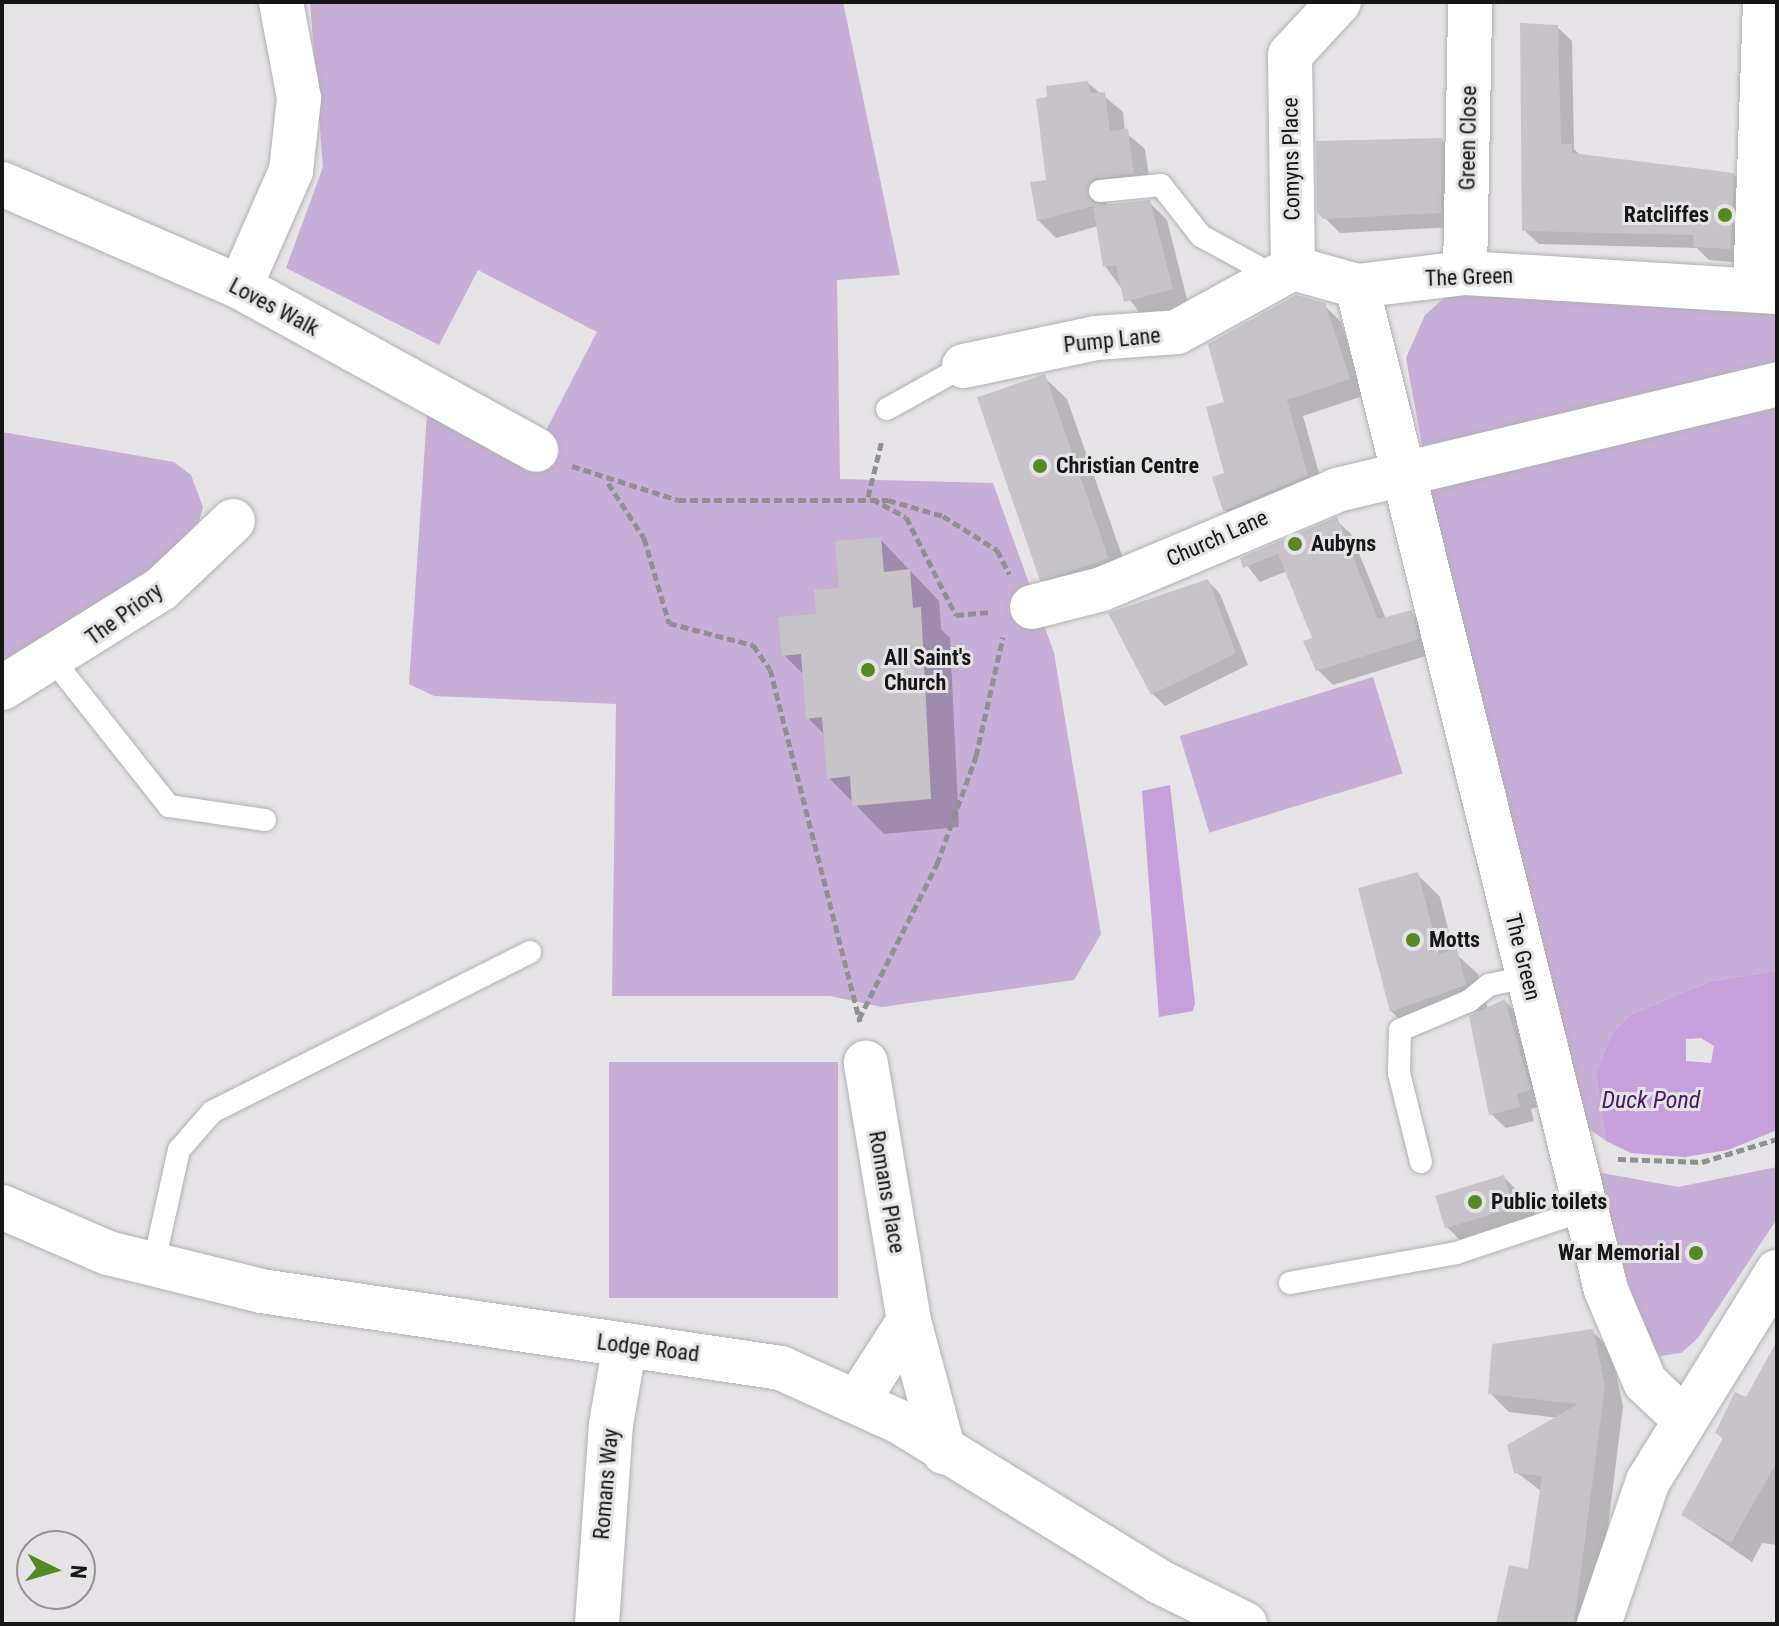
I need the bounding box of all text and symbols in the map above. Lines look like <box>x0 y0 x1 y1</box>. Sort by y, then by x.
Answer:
street label: Green Close <box>1454 85 1482 191</box>
street label: Comyns Place <box>1277 97 1305 221</box>
place label: Ratcliffes <box>1624 202 1709 228</box>
marker: Ratcliffes <box>1716 206 1734 224</box>
street label: The Green <box>1424 262 1514 292</box>
street label: Loves Walk <box>225 272 323 342</box>
street label: Pump Lane <box>1062 322 1162 358</box>
place label: Christian Centre <box>1056 453 1199 479</box>
marker: Christian Centre <box>1031 457 1049 475</box>
street label: Church Lane <box>1162 504 1272 572</box>
place label: Aubyns <box>1311 531 1376 557</box>
marker: Aubyns <box>1286 535 1304 553</box>
street label: The Priory <box>80 577 168 651</box>
place label: All Saint's Church <box>884 644 971 696</box>
marker: All Saint's Church <box>859 661 877 679</box>
street label: The Green <box>1500 911 1546 1003</box>
place label: Motts <box>1429 927 1480 953</box>
marker: Motts <box>1404 931 1422 949</box>
water label: Duck Pond <box>1602 1087 1700 1115</box>
street label: Romans Place <box>863 1129 911 1255</box>
place label: Public toilets <box>1491 1189 1607 1215</box>
marker: Public toilets <box>1466 1193 1484 1211</box>
place label: War Memorial <box>1558 1240 1680 1266</box>
marker: War Memorial <box>1687 1244 1705 1262</box>
street label: Lodge Road <box>595 1329 701 1367</box>
street label: Romans Way <box>588 1427 624 1541</box>
north arrow <box>16 1530 96 1610</box>
text: N <box>65 1564 91 1580</box>

